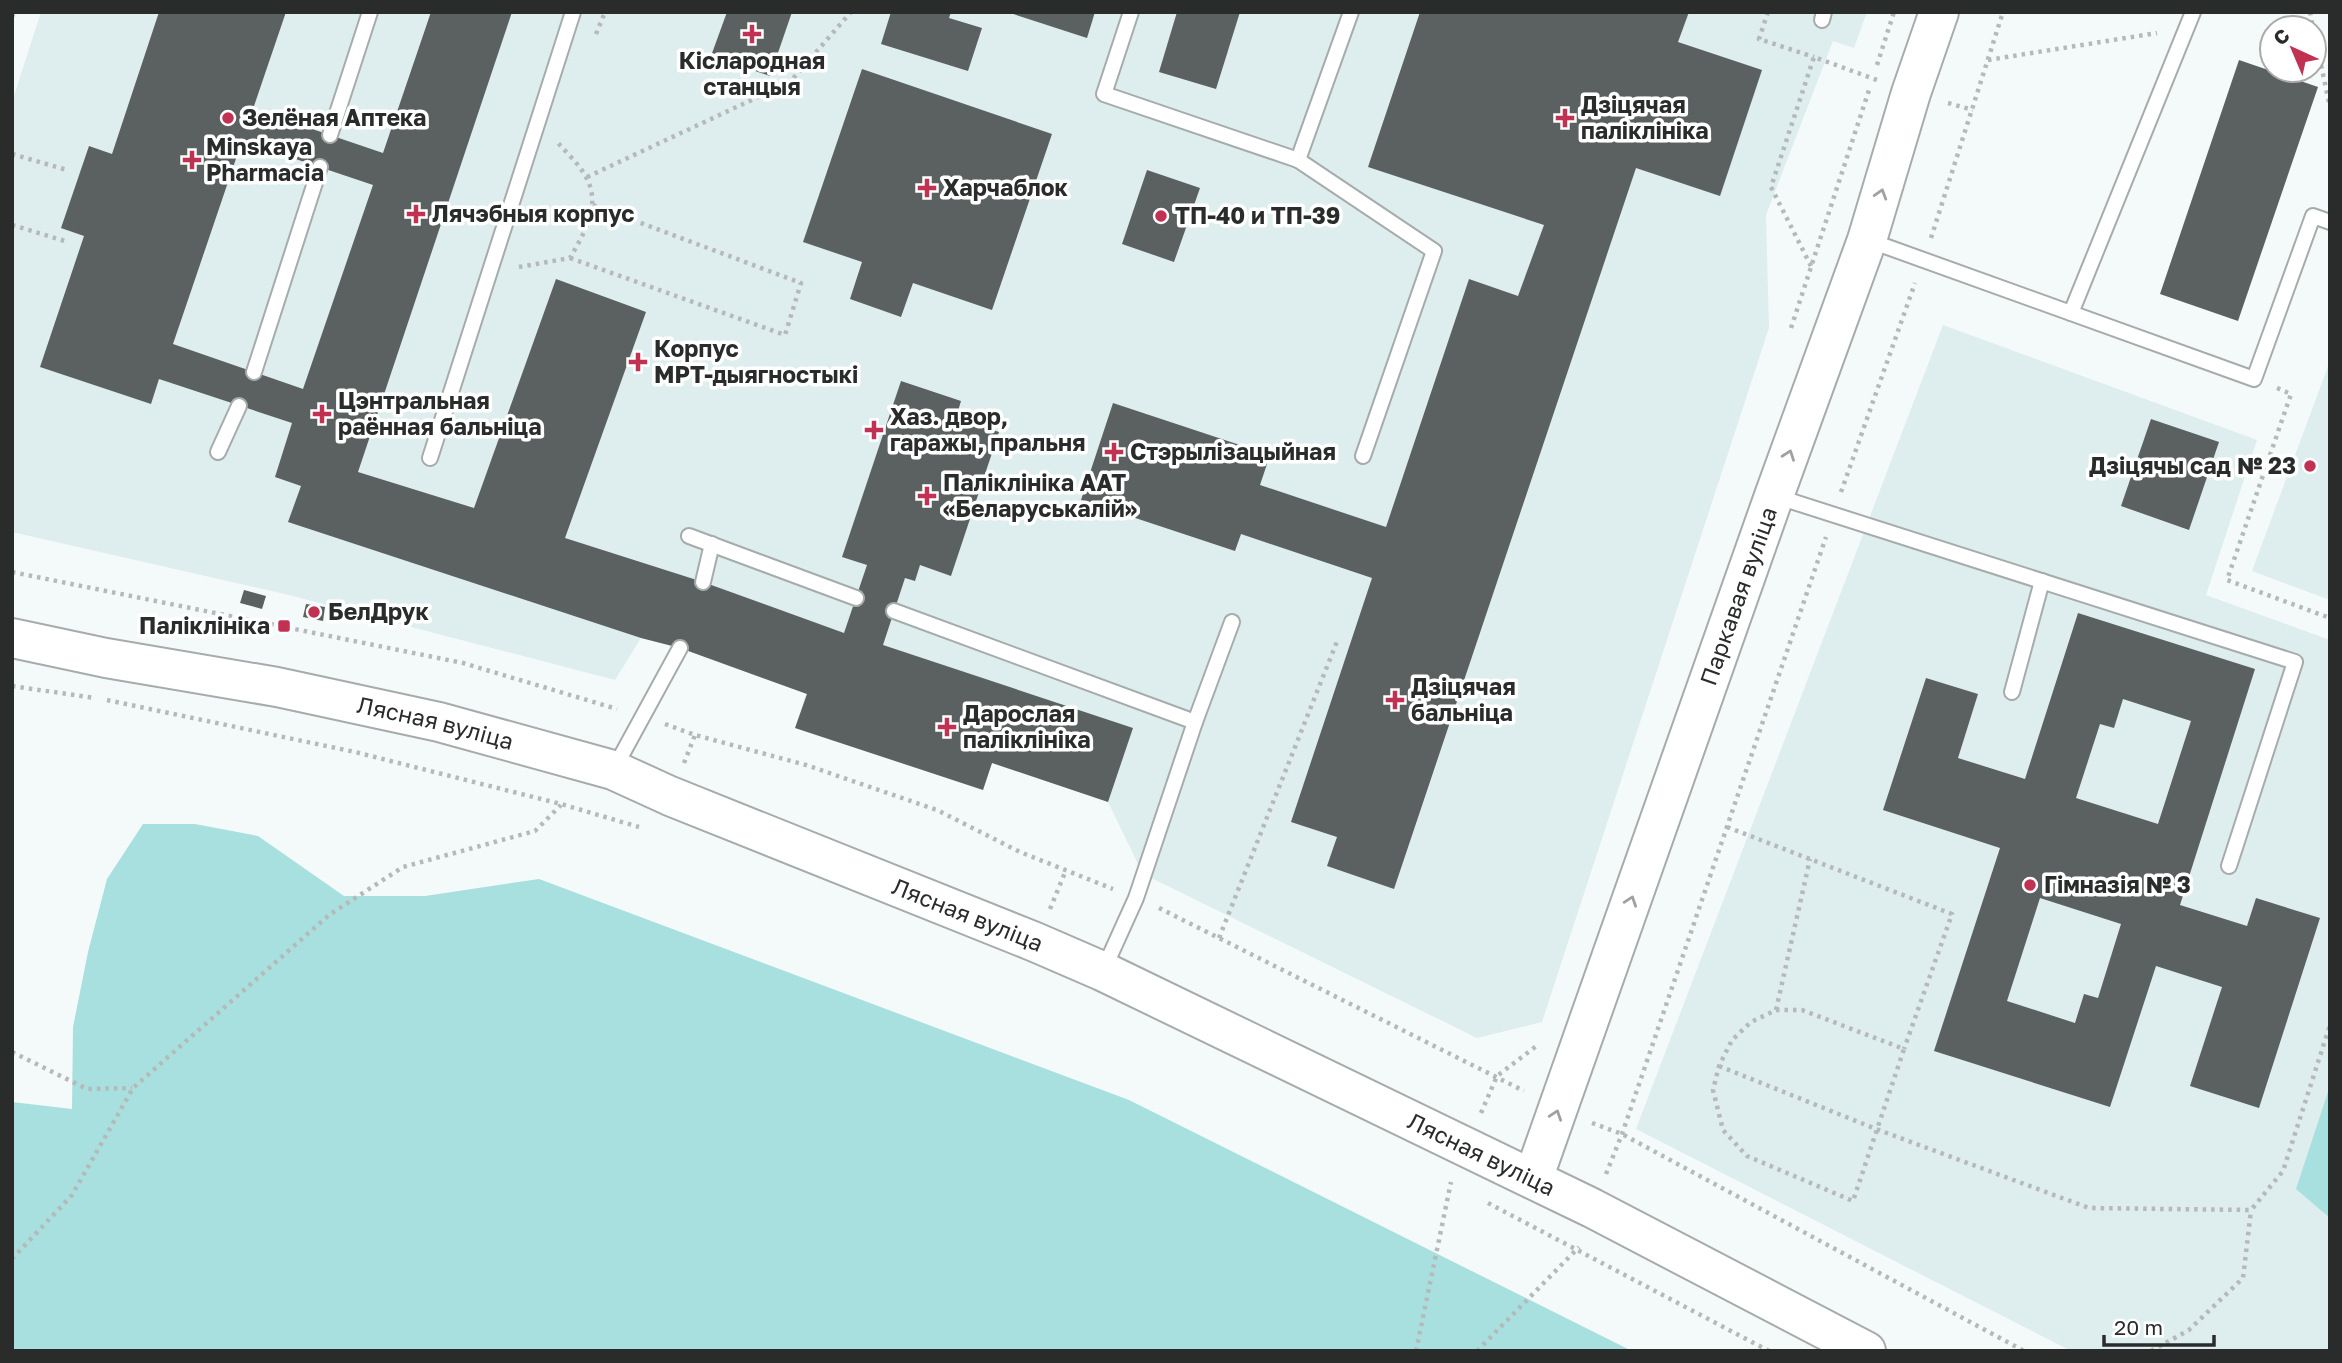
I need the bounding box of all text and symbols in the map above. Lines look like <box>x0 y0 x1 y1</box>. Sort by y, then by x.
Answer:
north arrow <box>2258 14 2328 84</box>
text: С <box>2268 23 2294 49</box>
marker: Кіслародная станцыя <box>742 24 762 44</box>
place label: Кіслародная станцыя <box>679 46 825 100</box>
place label: Дзіцячая паліклініка <box>1581 90 1709 144</box>
place label: Зелёная Аптека <box>242 103 426 131</box>
marker: Дзіцячая паліклініка <box>1555 108 1575 128</box>
marker: Зелёная Аптека <box>220 110 236 126</box>
place label: Minskaya Pharmacia <box>206 132 324 186</box>
marker: Minskaya Pharmacia <box>184 152 200 168</box>
place label: Харчаблок <box>943 173 1069 201</box>
marker: Харчаблок <box>917 178 937 198</box>
one-way arrow <box>1872 189 1887 201</box>
place label: Лячэбныя корпус <box>432 199 635 227</box>
place label: ТП-40 и ТП-39 <box>1175 201 1340 229</box>
marker: Лячэбныя корпус <box>406 204 426 224</box>
marker: ТП-40 и ТП-39 <box>1153 208 1169 224</box>
place label: Корпус МРТ-дыягностыкі <box>654 334 858 388</box>
marker: Корпус МРТ-дыягностыкі <box>628 352 648 372</box>
place label: Цэнтральная раённая бальніца <box>338 386 542 440</box>
place label: Хаз. двор, гаражы, пральня <box>890 402 1085 456</box>
marker: Цэнтральная раённая бальніца <box>312 404 332 424</box>
marker: Хаз. двор, гаражы, пральня <box>864 420 884 440</box>
place label: Стэрылізацыйная <box>1130 437 1336 465</box>
marker: Стэрылізацыйная <box>1104 442 1124 462</box>
one-way arrow <box>1780 450 1794 462</box>
place label: Дзіцячы сад № 23 <box>2089 451 2296 479</box>
marker: Дзіцячы сад № 23 <box>2302 458 2318 474</box>
place label: Паліклініка ААТ «Беларуськалій» <box>943 468 1137 522</box>
marker: Паліклініка ААТ «Беларуськалій» <box>917 486 937 506</box>
street label: Паркавая вуліца <box>1693 503 1782 689</box>
place label: БелДрук <box>328 597 429 625</box>
marker: БелДрук <box>306 604 322 620</box>
place label: Паліклініка <box>139 611 270 639</box>
marker: Паліклініка <box>276 618 292 634</box>
place label: Дзіцячая бальніца <box>1411 672 1516 726</box>
street label: Лясная вуліца <box>355 690 517 755</box>
marker: Дзіцячая бальніца <box>1385 690 1405 710</box>
place label: Дарослая паліклініка <box>963 699 1091 753</box>
marker: Дарослая паліклініка <box>937 717 957 737</box>
place label: Гімназія № 3 <box>2044 870 2191 898</box>
street label: Лясная вуліца <box>888 871 1048 957</box>
marker: Гімназія № 3 <box>2022 877 2038 893</box>
one-way arrow <box>1623 895 1637 907</box>
street label: Лясная вуліца <box>1404 1106 1560 1201</box>
one-way arrow <box>1548 1110 1562 1122</box>
scale bar <box>2104 1304 2214 1348</box>
text: 20 m <box>2114 1314 2163 1340</box>

